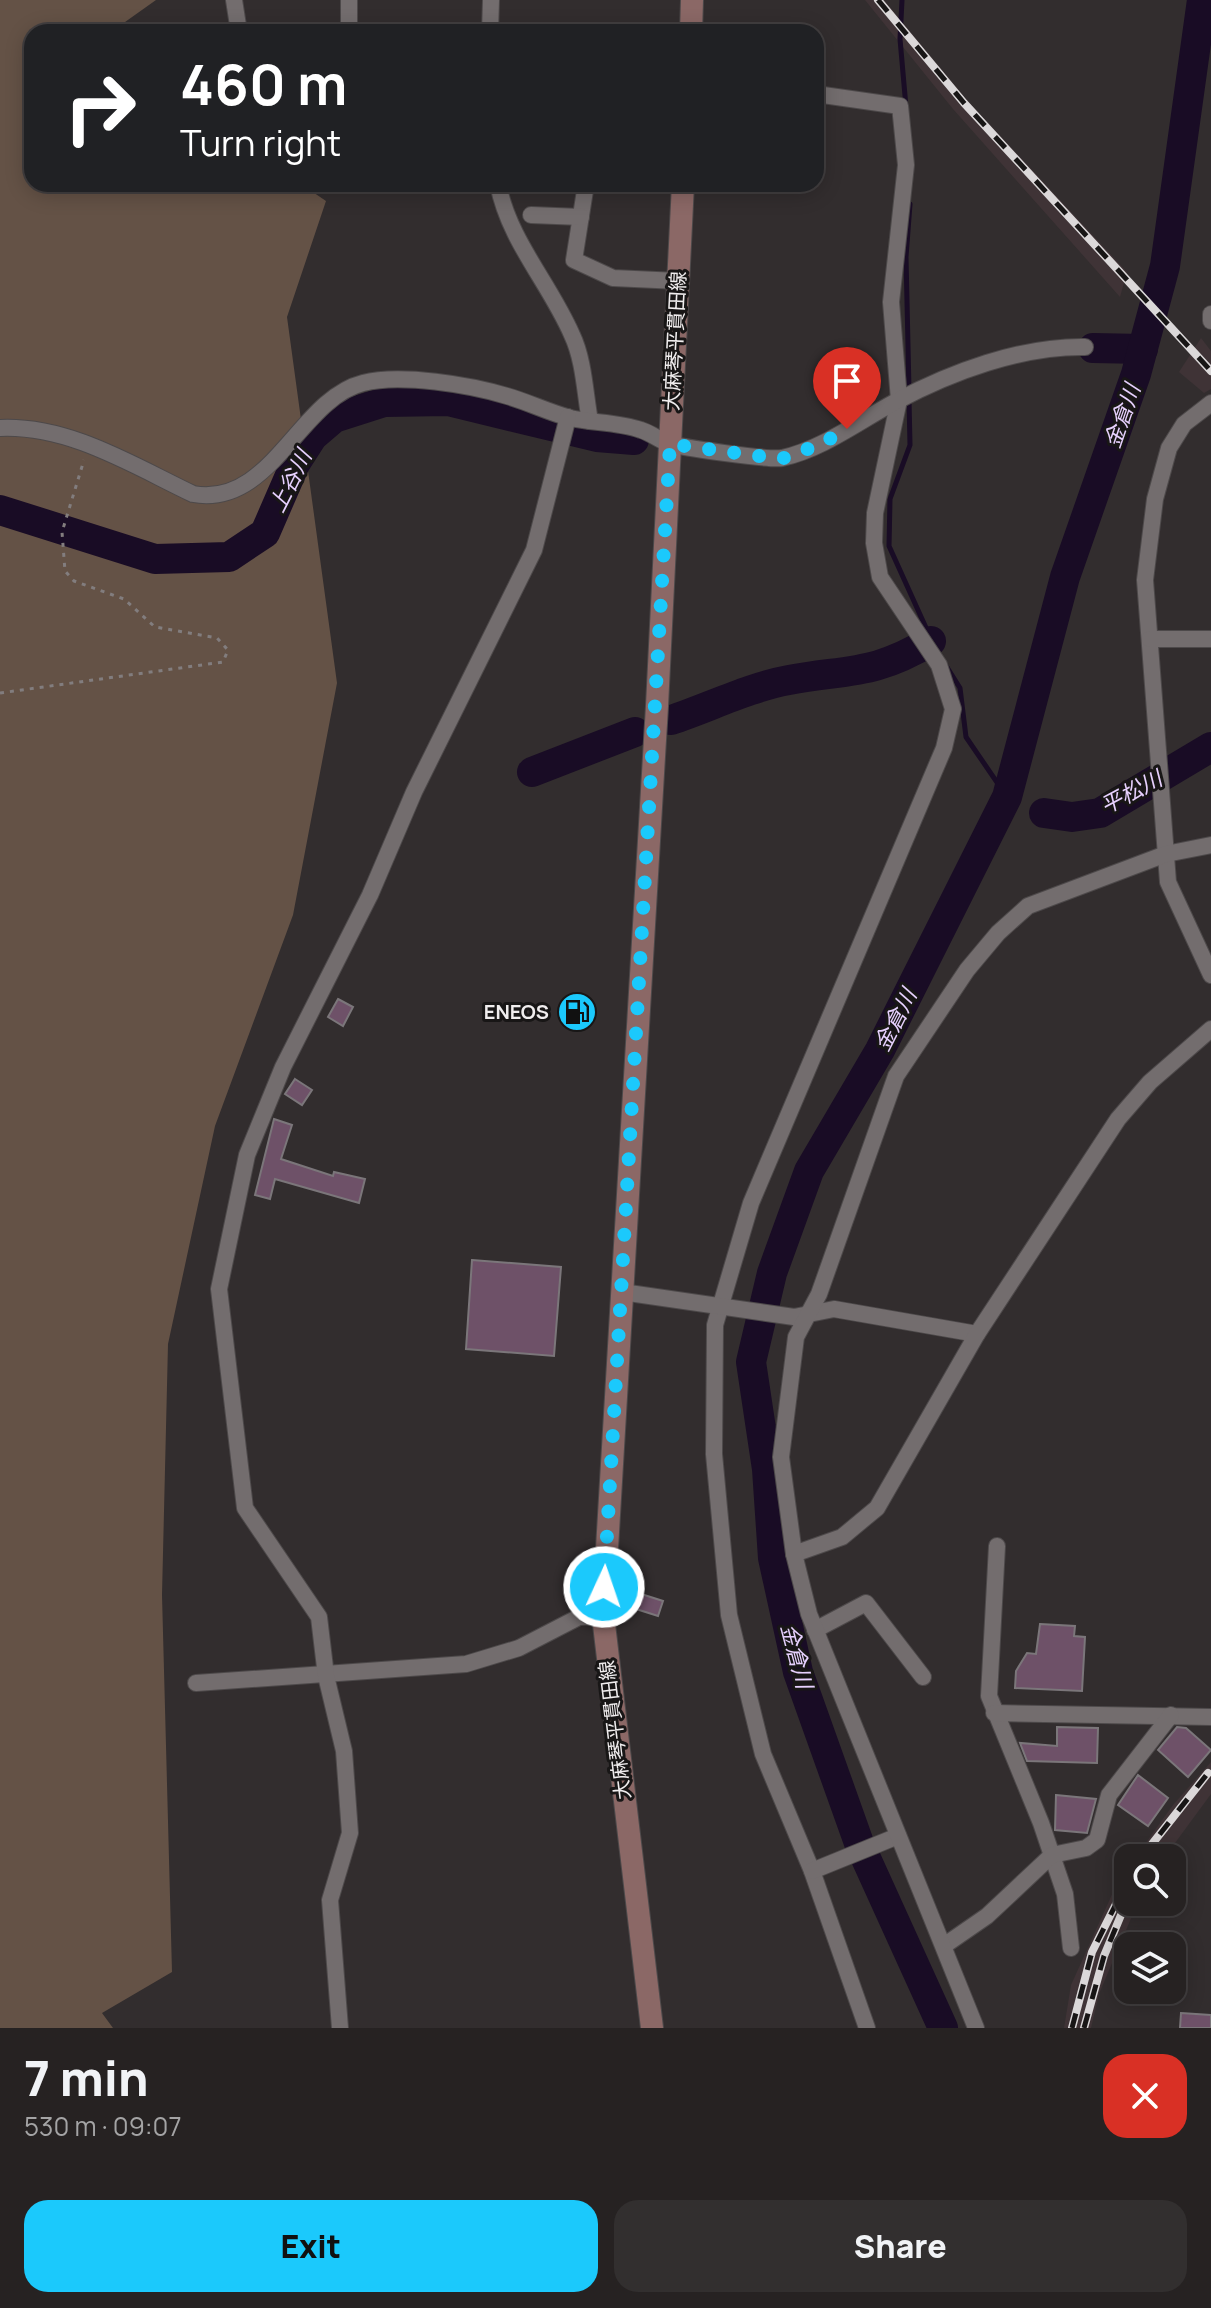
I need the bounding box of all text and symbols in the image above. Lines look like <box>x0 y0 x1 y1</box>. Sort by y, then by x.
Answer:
text: 460 m <box>180 45 347 122</box>
icon: right <box>48 56 152 160</box>
text: Turn right <box>180 118 341 167</box>
street label: 大麻琴平貫田線 <box>657 270 692 412</box>
pin <box>813 347 881 429</box>
icon: arrive <box>825 359 869 403</box>
water label: 金倉川 <box>1097 378 1148 452</box>
water label: 上谷川 <box>262 443 319 517</box>
water label: 平松川 <box>1095 762 1169 821</box>
water label: 金倉川 <box>867 982 924 1056</box>
fuel station icon: ENEOS <box>556 991 598 1033</box>
place label: ENEOS <box>484 998 549 1025</box>
position arrow <box>562 1545 646 1629</box>
water label: 金倉川 <box>774 1620 821 1694</box>
street label: 大麻琴平貫田線 <box>593 1659 636 1801</box>
map controls <box>1114 1844 1186 2004</box>
button: search <box>1114 1844 1186 1916</box>
button: layers <box>1114 1932 1186 2004</box>
text: 7 min <box>24 2045 148 2110</box>
button: close <box>1103 2054 1187 2138</box>
text: 530 m · 09:07 <box>24 2108 181 2144</box>
button: Exit <box>24 2200 598 2292</box>
button: Share <box>614 2200 1187 2292</box>

